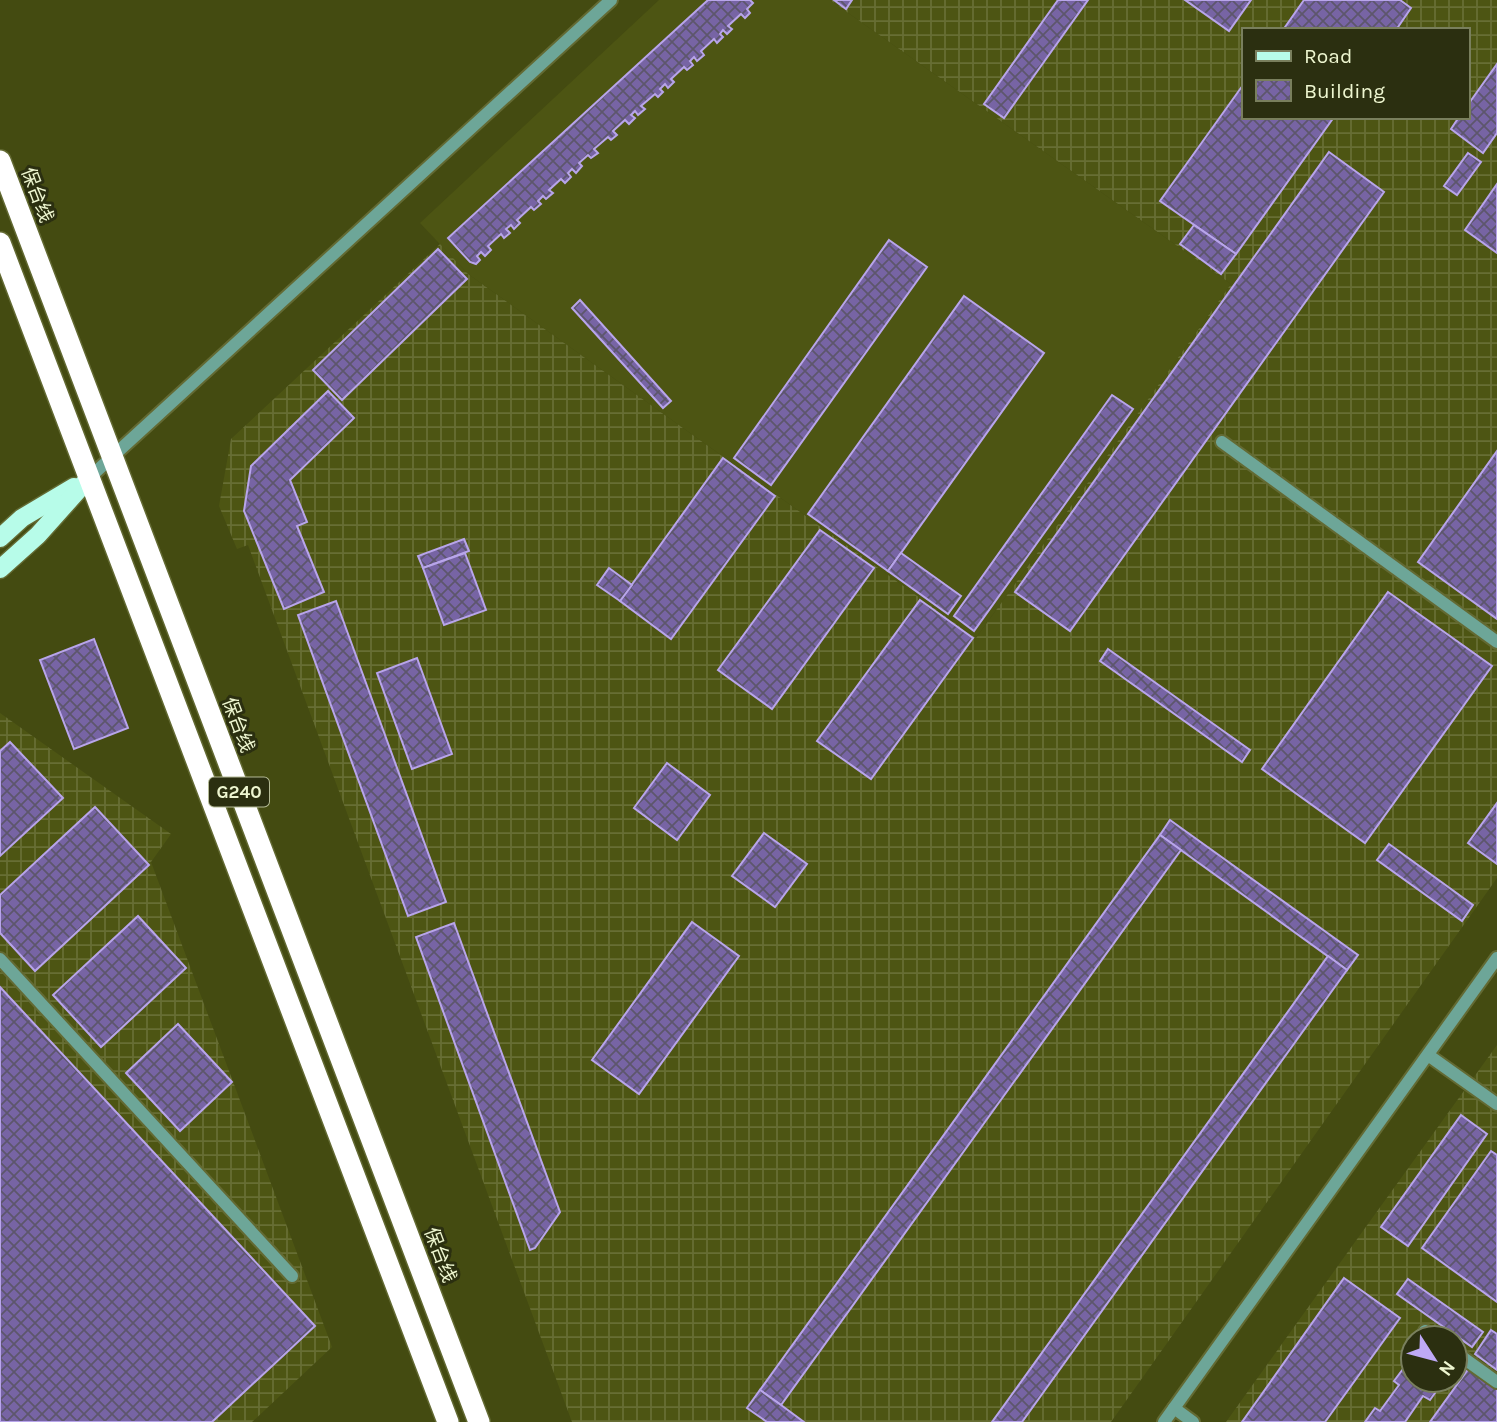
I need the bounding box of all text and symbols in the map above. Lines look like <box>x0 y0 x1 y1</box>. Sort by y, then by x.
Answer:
legend <box>1242 28 1469 119</box>
text: Road <box>1304 44 1352 68</box>
text: Building <box>1304 79 1385 103</box>
street label: 保台线 <box>17 164 57 226</box>
street label: 保台线 <box>218 694 258 756</box>
road number: G240 <box>209 778 269 806</box>
street label: 保台线 <box>420 1224 460 1286</box>
north arrow <box>1399 1324 1469 1394</box>
text: N <box>1434 1356 1460 1380</box>

